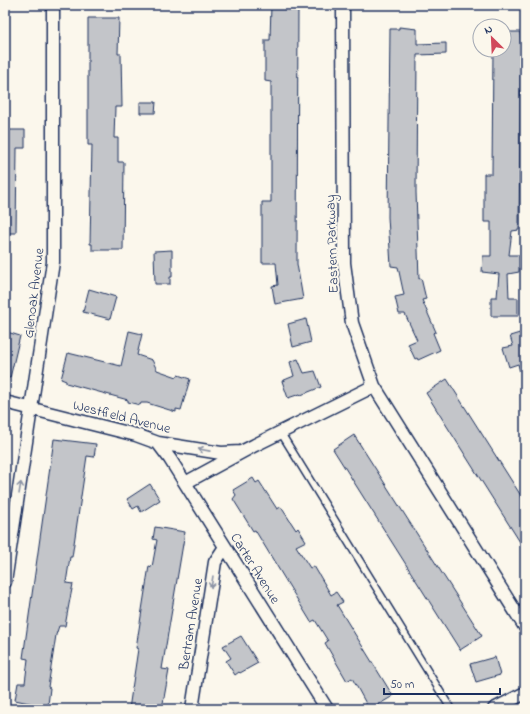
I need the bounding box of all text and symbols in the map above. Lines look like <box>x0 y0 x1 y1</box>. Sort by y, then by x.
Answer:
north arrow <box>472 18 512 58</box>
text: N <box>482 21 495 39</box>
street label: Eastern Parkway <box>320 194 346 294</box>
street label: Glenoak Avenue <box>19 246 51 339</box>
street label: Westfield Avenue <box>71 395 173 440</box>
one-way arrow <box>198 446 211 454</box>
one-way arrow <box>16 482 24 495</box>
street label: Carter Avenue <box>225 529 285 609</box>
one-way arrow <box>208 575 216 588</box>
street label: Bertram Avenue <box>174 576 209 673</box>
scale bar <box>384 670 500 696</box>
text: 50 m <box>390 676 414 694</box>

